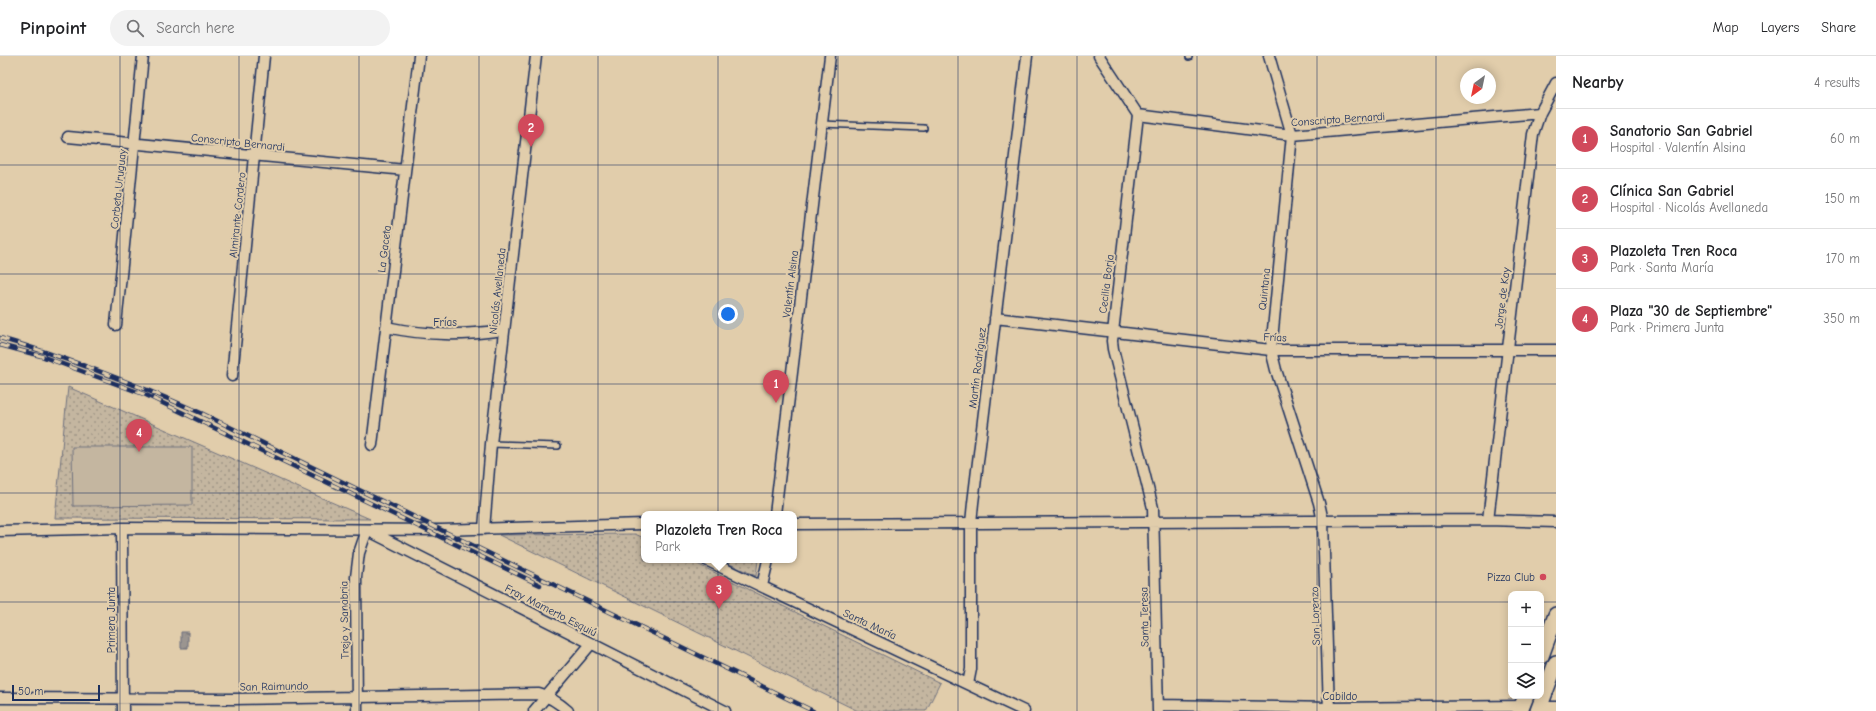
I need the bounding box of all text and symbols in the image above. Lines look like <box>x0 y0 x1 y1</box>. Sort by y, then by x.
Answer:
search box <box>110 10 390 46</box>
text: Pinpoint <box>20 17 86 39</box>
icon: search <box>124 17 146 39</box>
text: Search here <box>156 19 234 37</box>
text: Map <box>1712 19 1739 36</box>
text: Layers <box>1761 19 1799 36</box>
text: Share <box>1821 19 1856 36</box>
north arrow <box>1460 68 1496 104</box>
text: Nearby <box>1572 73 1623 92</box>
text: 4 results <box>1814 75 1860 90</box>
street label: Conscripto Bernardi <box>1291 110 1385 129</box>
pin: 2 <box>518 114 544 147</box>
text: Sanatorio San Gabriel <box>1610 122 1753 140</box>
street label: Conscripto Bernardi <box>190 131 285 154</box>
text: 1 <box>1582 131 1588 146</box>
text: 60 m <box>1830 131 1860 146</box>
text: Hospital · Valentín Alsina <box>1610 140 1746 155</box>
street label: Corbeta Uruguay <box>108 148 129 230</box>
street label: Almirante Cordero <box>227 171 248 259</box>
text: Clínica San Gabriel <box>1610 182 1734 200</box>
text: 2 <box>1582 191 1588 206</box>
text: 150 m <box>1825 191 1860 206</box>
text: Hospital · Nicolás Avellaneda <box>1610 200 1768 215</box>
street label: La Gaceta <box>375 225 394 273</box>
text: Plazoleta Tren Roca <box>1610 242 1737 260</box>
street label: Nicolás Avellaneda <box>486 247 509 335</box>
street label: Valentín Alsina <box>780 250 801 319</box>
text: 3 <box>1582 251 1588 266</box>
text: 170 m <box>1826 251 1860 266</box>
street label: Cecilia Borja <box>1096 254 1117 314</box>
text: Park · Santa María <box>1610 260 1714 275</box>
street label: Quintana <box>1256 267 1273 311</box>
street label: Jorge de Kay <box>1492 267 1513 329</box>
text: Plaza "30 de Septiembre" <box>1610 302 1772 320</box>
your location <box>718 304 738 324</box>
text: 4 <box>1582 311 1588 326</box>
text: 350 m <box>1823 311 1860 326</box>
street label: Frías <box>433 316 457 329</box>
text: Park · Primera Junta <box>1610 320 1724 335</box>
street label: Martín Rodríguez <box>966 327 989 409</box>
street label: Frías <box>1263 331 1287 344</box>
pin: 1 <box>763 370 789 403</box>
pin: 4 <box>126 419 152 452</box>
popup <box>641 511 797 563</box>
text: Plazoleta Tren Roca <box>655 521 783 539</box>
text: Park <box>655 539 680 554</box>
place label: Pizza Club <box>1487 571 1535 584</box>
marker: Pizza Club <box>1538 572 1548 582</box>
pin: 3 <box>706 576 732 609</box>
street label: Trejo y Sanabria <box>337 581 352 659</box>
street label: Fray Mamerto Esquiú <box>503 582 599 639</box>
street label: San Lorenzo <box>1308 586 1323 646</box>
street label: Primera Junta <box>105 587 118 653</box>
street label: Santa Teresa <box>1137 587 1152 647</box>
map controls <box>1508 591 1544 699</box>
button: + <box>1508 591 1544 627</box>
street label: Santa María <box>841 606 899 642</box>
button: − <box>1508 627 1544 663</box>
button: layers <box>1508 663 1544 699</box>
street label: San Raimundo <box>240 679 309 694</box>
scale bar <box>12 683 100 702</box>
text: 50 m <box>18 685 43 698</box>
street label: Cabildo <box>1323 690 1358 703</box>

